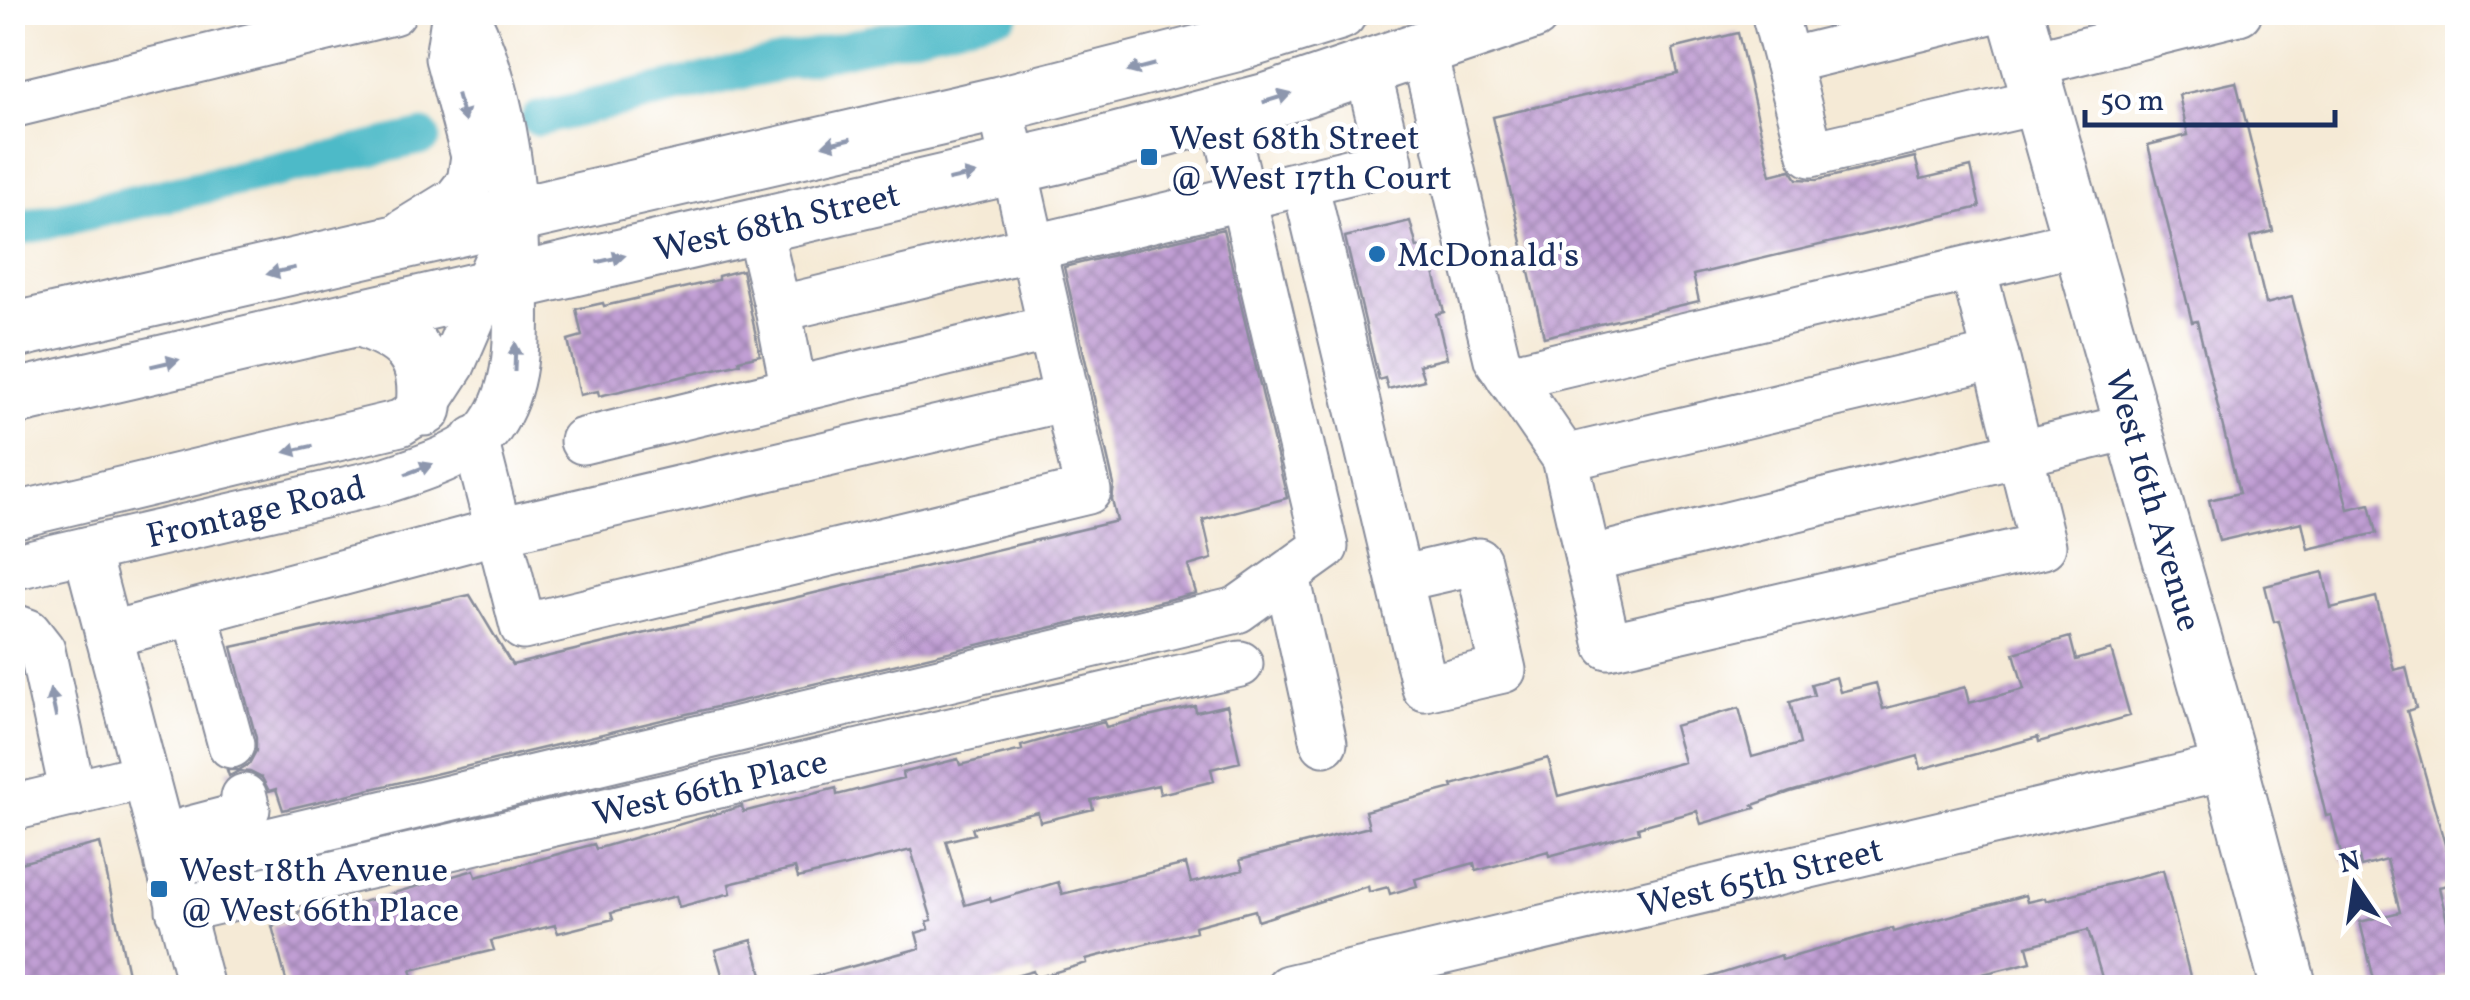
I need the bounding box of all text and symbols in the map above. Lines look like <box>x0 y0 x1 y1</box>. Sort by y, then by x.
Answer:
one-way arrow <box>1125 61 1156 77</box>
scale bar <box>2085 65 2335 127</box>
text: 50 m <box>2100 81 2164 123</box>
one-way arrow <box>1262 90 1293 105</box>
one-way arrow <box>454 93 470 124</box>
place label: West 68th Street @ West 17th Court <box>1169 116 1452 204</box>
one-way arrow <box>821 135 852 150</box>
marker: West 68th Street @ West 17th Court <box>1138 146 1160 168</box>
one-way arrow <box>947 169 978 184</box>
street label: West 68th Street <box>650 172 905 276</box>
place label: McDonald's <box>1397 233 1579 281</box>
marker: McDonald's <box>1366 243 1388 265</box>
one-way arrow <box>596 251 627 267</box>
one-way arrow <box>265 264 296 279</box>
one-way arrow <box>507 341 523 373</box>
one-way arrow <box>150 355 181 370</box>
street label: West 16th Avenue <box>2091 365 2211 637</box>
one-way arrow <box>283 442 314 457</box>
one-way arrow <box>404 461 434 476</box>
street label: Frontage Road <box>142 465 370 562</box>
one-way arrow <box>45 687 60 718</box>
street label: West 66th Place <box>589 739 833 840</box>
street label: West 65th Street <box>1634 828 1888 932</box>
north arrow <box>2305 835 2405 935</box>
text: N <box>2336 842 2364 884</box>
place label: West 18th Avenue @ West 66th Place <box>179 848 459 936</box>
marker: West 18th Avenue @ West 66th Place <box>148 878 170 900</box>

